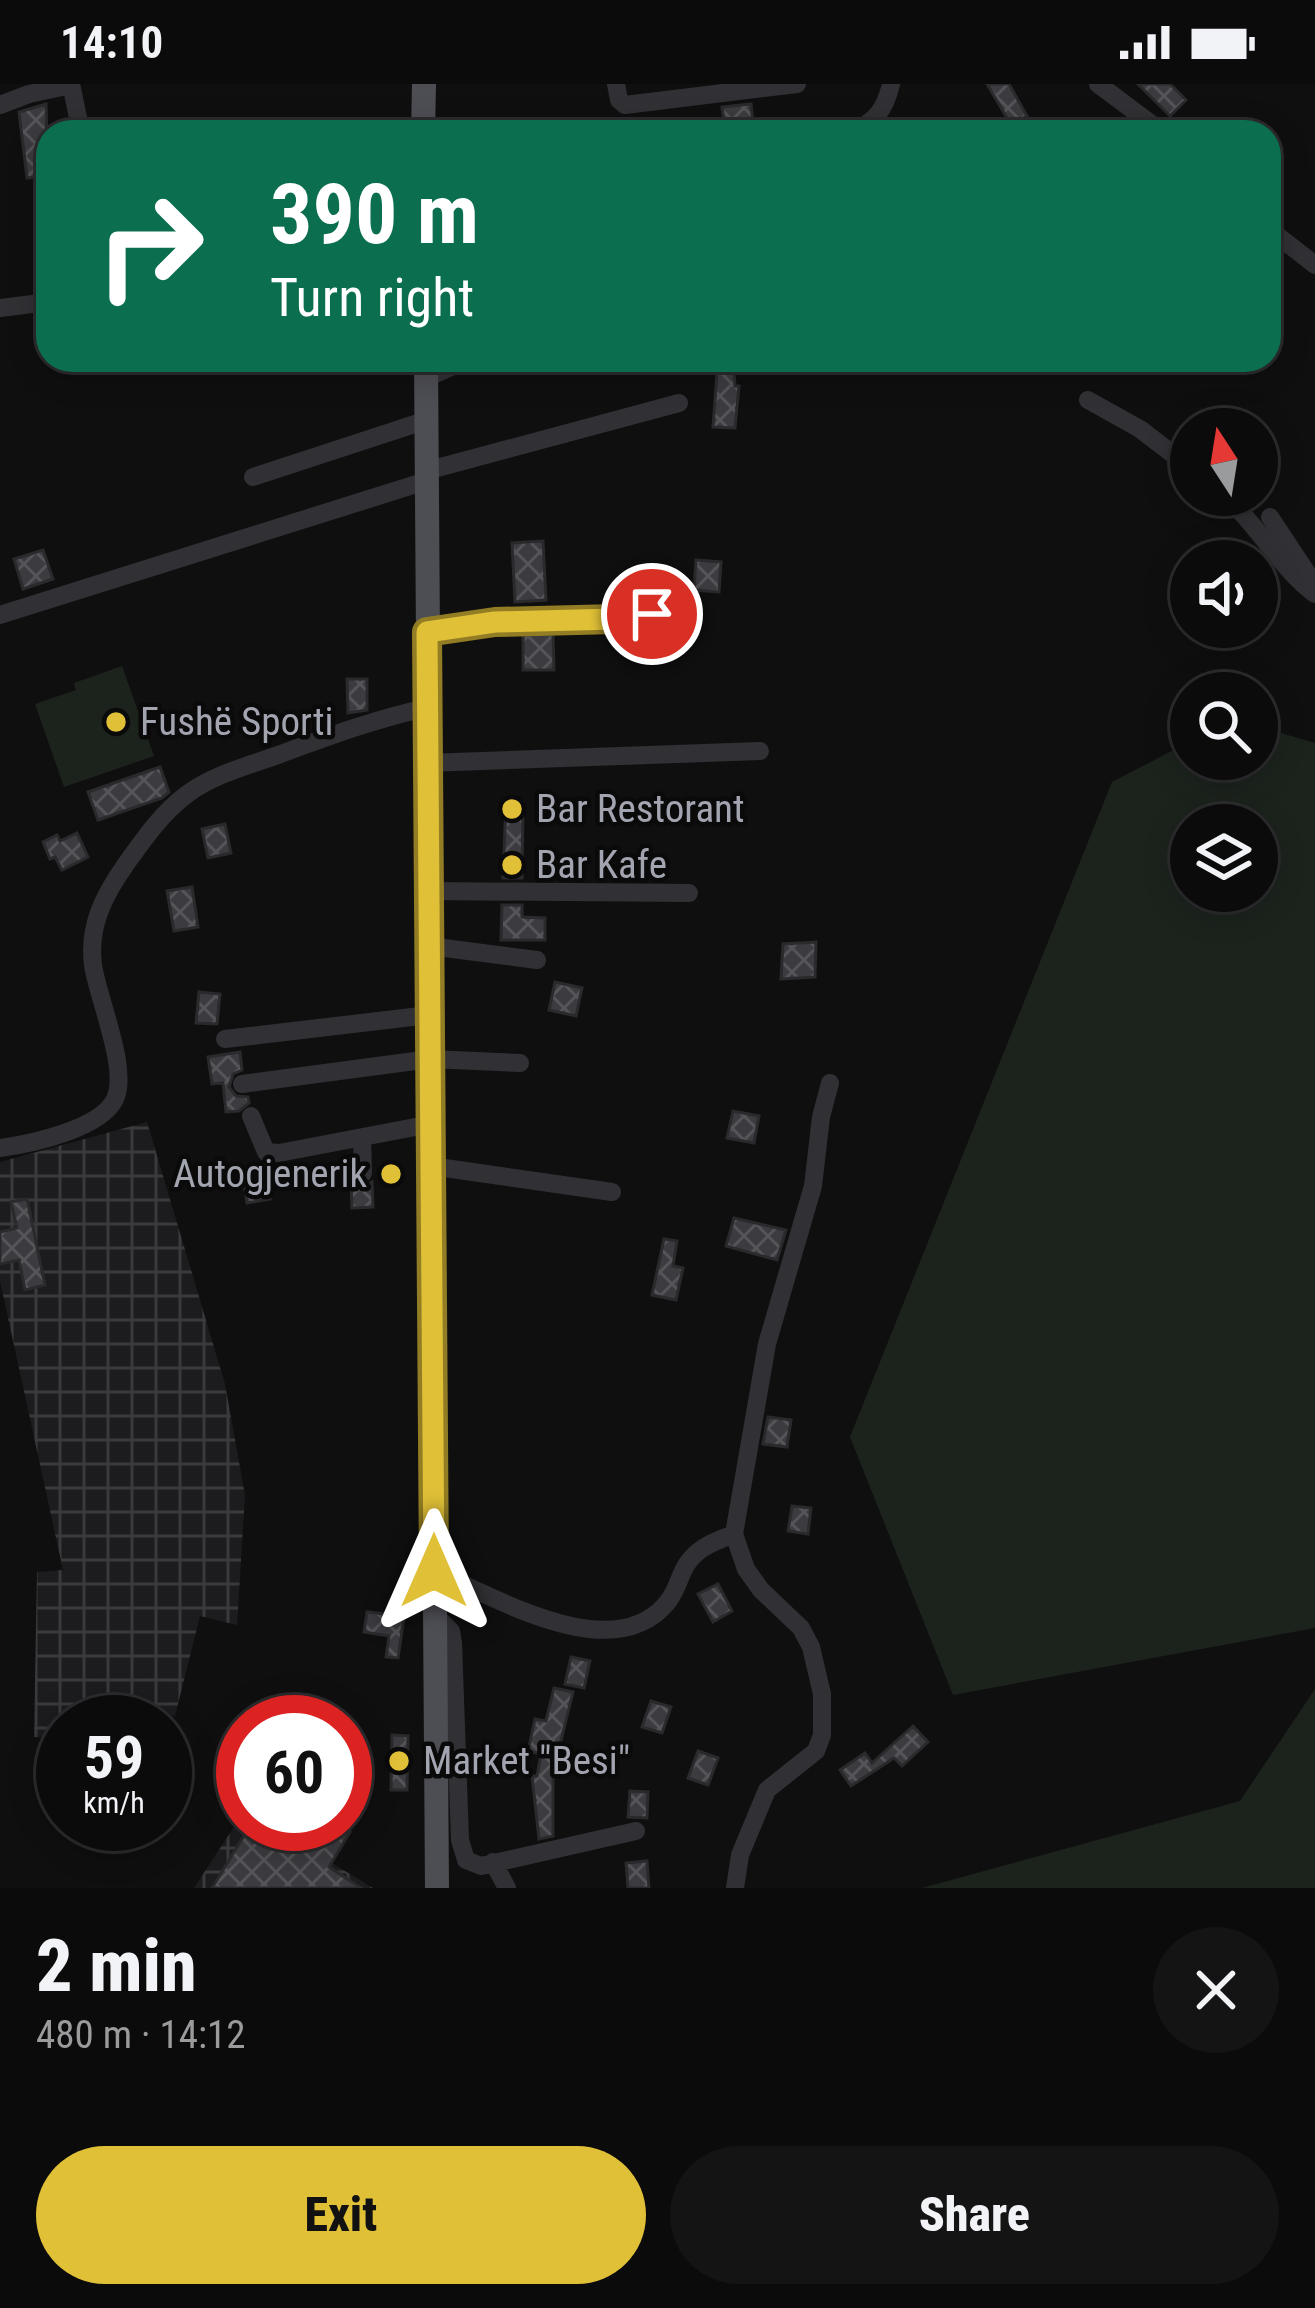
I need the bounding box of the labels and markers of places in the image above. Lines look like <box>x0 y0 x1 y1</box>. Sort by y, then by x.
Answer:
pin <box>601 563 703 665</box>
place label: Fushë Sporti <box>140 699 333 745</box>
marker: Fushë Sporti <box>103 709 129 735</box>
place label: Bar Restorant <box>536 786 745 832</box>
marker: Bar Restorant <box>499 796 525 822</box>
place label: Bar Kafe <box>536 842 667 888</box>
marker: Bar Kafe <box>499 852 525 878</box>
place label: Autogjenerik <box>173 1151 367 1197</box>
marker: Autogjenerik <box>378 1161 404 1187</box>
place label: Market "Besi" <box>423 1738 630 1784</box>
marker: Market "Besi" <box>386 1748 412 1774</box>

